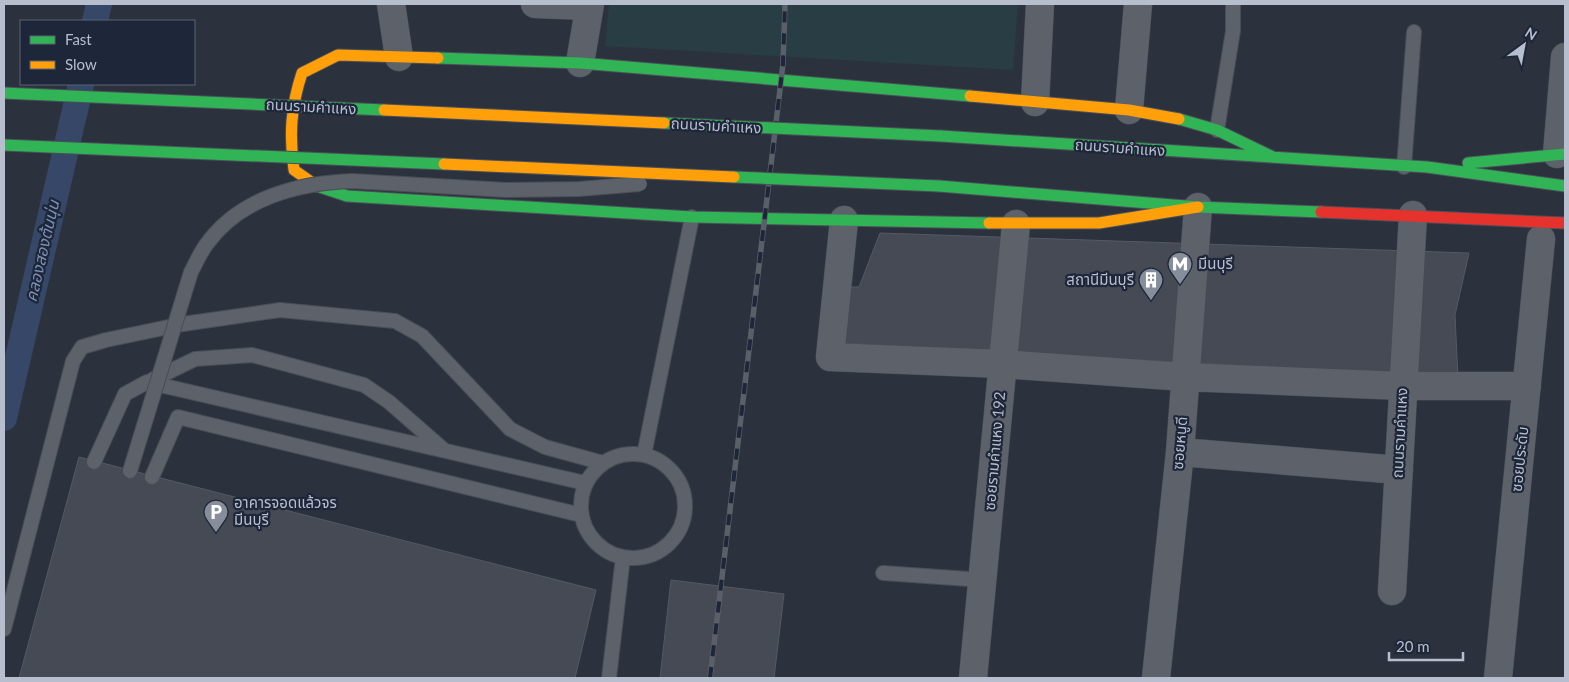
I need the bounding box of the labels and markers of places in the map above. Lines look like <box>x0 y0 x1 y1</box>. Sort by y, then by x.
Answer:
metro station icon: มีนบุรี <box>1167 251 1193 285</box>
place label: มีนบุรี <box>1198 254 1233 273</box>
building icon: สถานีมีนบุรี <box>1138 267 1164 301</box>
place label: สถานีมีนบุรี <box>1066 270 1134 289</box>
place label: อาคารจอดแล้วจร มีนบุรี <box>234 493 337 529</box>
parking icon: อาคารจอดแล้วจร มีนบุรี <box>203 499 229 533</box>

